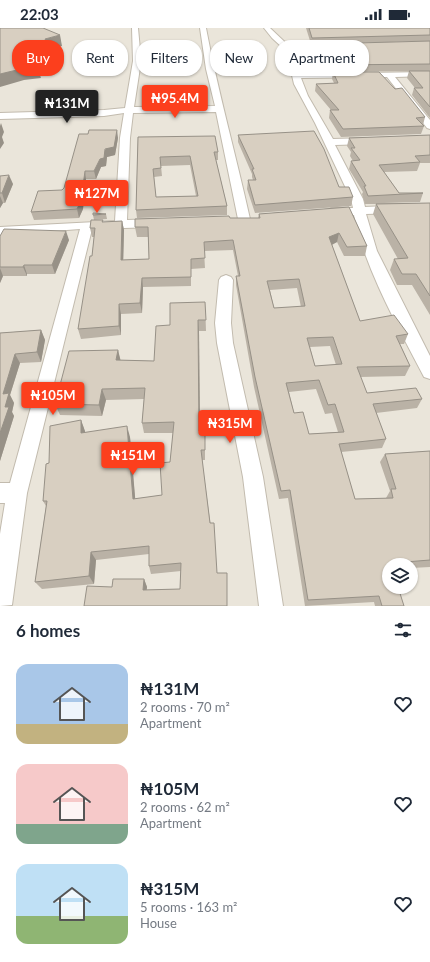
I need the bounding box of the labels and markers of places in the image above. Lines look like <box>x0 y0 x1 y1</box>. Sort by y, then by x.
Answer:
pin: ₦95.4M <box>142 85 208 119</box>
pin: ₦131M <box>39 90 95 124</box>
pin: ₦127M <box>69 180 125 214</box>
pin: ₦105M <box>25 382 81 416</box>
pin: ₦315M <box>202 410 258 444</box>
pin: ₦151M <box>105 442 161 476</box>

